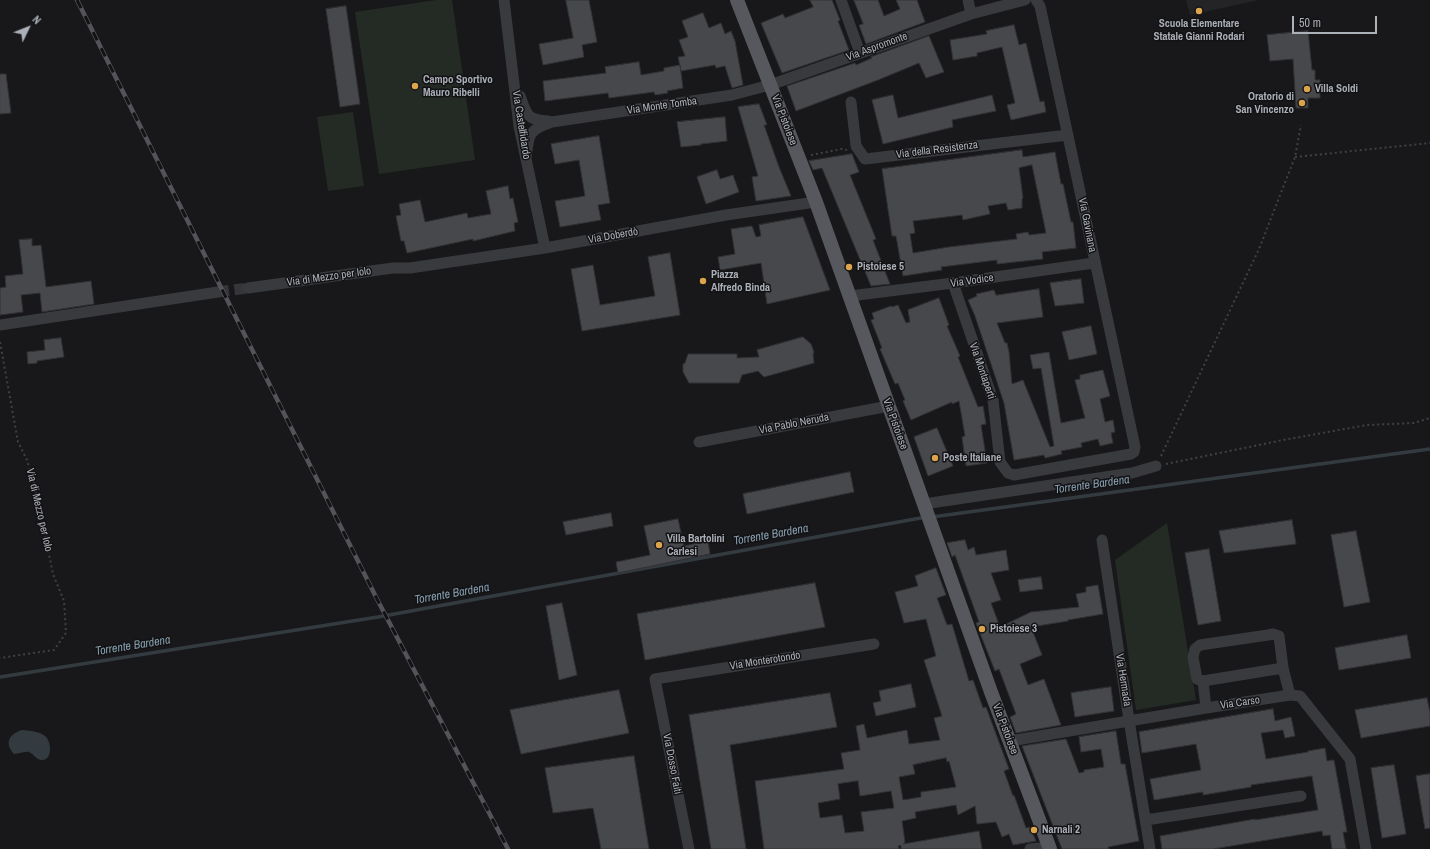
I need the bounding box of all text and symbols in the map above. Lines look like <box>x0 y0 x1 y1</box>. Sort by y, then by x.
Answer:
marker: Scuola Elementare Statale Gianni Rodari <box>1194 6 1204 16</box>
north arrow <box>8 8 48 48</box>
scale bar <box>1294 8 1379 34</box>
text: N <box>29 13 44 27</box>
text: 50 m <box>1299 15 1321 31</box>
place label: Scuola Elementare Statale Gianni Rodari <box>1153 17 1245 43</box>
street label: Via Aspromonte <box>844 30 910 64</box>
place label: Campo Sportivo Mauro Ribelli <box>423 73 493 99</box>
marker: Campo Sportivo Mauro Ribelli <box>410 81 420 91</box>
place label: Villa Soldi <box>1315 82 1358 96</box>
marker: Villa Soldi <box>1302 84 1312 94</box>
street label: Via Castelfidardo <box>509 90 533 160</box>
place label: Oratorio di San Vincenzo <box>1236 90 1294 116</box>
street label: Via Pistoiese <box>768 93 800 147</box>
street label: Via Monte Tomba <box>626 95 698 117</box>
marker: Oratorio di San Vincenzo <box>1297 98 1307 108</box>
street label: Via della Resistenza <box>895 138 979 162</box>
street label: Via Gavinana <box>1075 197 1099 253</box>
street label: Via Doberdò <box>587 225 639 247</box>
place label: Pistoiese 5 <box>857 260 904 274</box>
marker: Pistoiese 5 <box>844 262 854 272</box>
street label: Via di Mezzo per Iolo <box>286 265 372 289</box>
place label: Piazza Alfredo Binda <box>711 268 770 294</box>
street label: Via Vodice <box>950 271 994 291</box>
marker: Piazza Alfredo Binda <box>698 276 708 286</box>
street label: Via Montaperti <box>966 341 998 401</box>
street label: Via Pistoiese <box>880 397 910 451</box>
street label: Via Pablo Neruda <box>758 411 830 437</box>
place label: Poste Italiane <box>943 451 1001 465</box>
marker: Poste Italiane <box>930 453 940 463</box>
street label: Via di Mezzo per Iolo <box>23 467 55 553</box>
water label: Torrente Bardena <box>1053 473 1131 497</box>
water label: Torrente Bardena <box>732 521 810 549</box>
place label: Villa Bartolini Carlesi <box>667 532 724 558</box>
marker: Villa Bartolini Carlesi <box>654 540 664 550</box>
water label: Torrente Bardena <box>413 580 491 608</box>
place label: Pistoiese 3 <box>990 622 1037 636</box>
marker: Pistoiese 3 <box>977 624 987 634</box>
water label: Torrente Bardena <box>94 633 172 659</box>
street label: Via Monterotondo <box>729 649 801 673</box>
street label: Via Hermada <box>1112 653 1134 707</box>
street label: Via Carso <box>1219 694 1261 712</box>
street label: Via Pistoiese <box>989 702 1021 756</box>
street label: Via Dosso Faiti <box>660 733 684 795</box>
place label: Narnali 2 <box>1042 823 1080 837</box>
marker: Narnali 2 <box>1029 825 1039 835</box>

